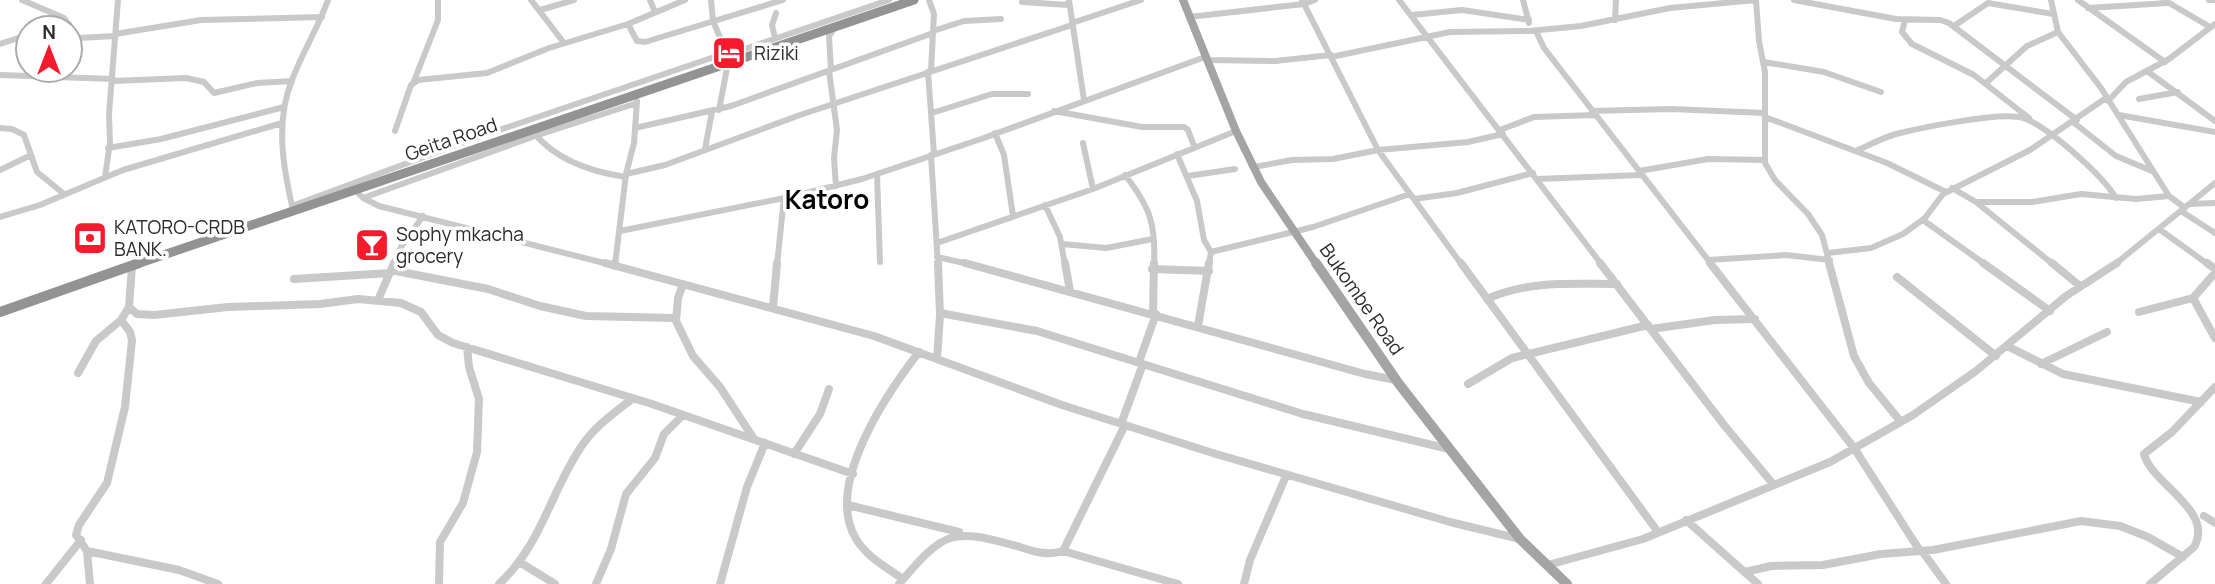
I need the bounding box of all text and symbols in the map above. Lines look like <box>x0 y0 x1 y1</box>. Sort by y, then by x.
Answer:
north arrow <box>14 14 84 84</box>
text: N <box>42 19 56 45</box>
hotel icon: Riziki <box>710 34 748 72</box>
place label: Riziki <box>754 40 799 66</box>
street label: Geita Road <box>401 111 501 167</box>
district label: Katoro <box>785 181 869 217</box>
place label: KATORO-CRDB BANK. <box>114 214 245 262</box>
bank icon: KATORO-CRDB BANK. <box>71 219 109 257</box>
place label: Sophy mkacha grocery <box>396 221 524 269</box>
bar icon: Sophy mkacha grocery <box>353 226 391 264</box>
street label: Bukombe Road <box>1314 238 1410 360</box>

